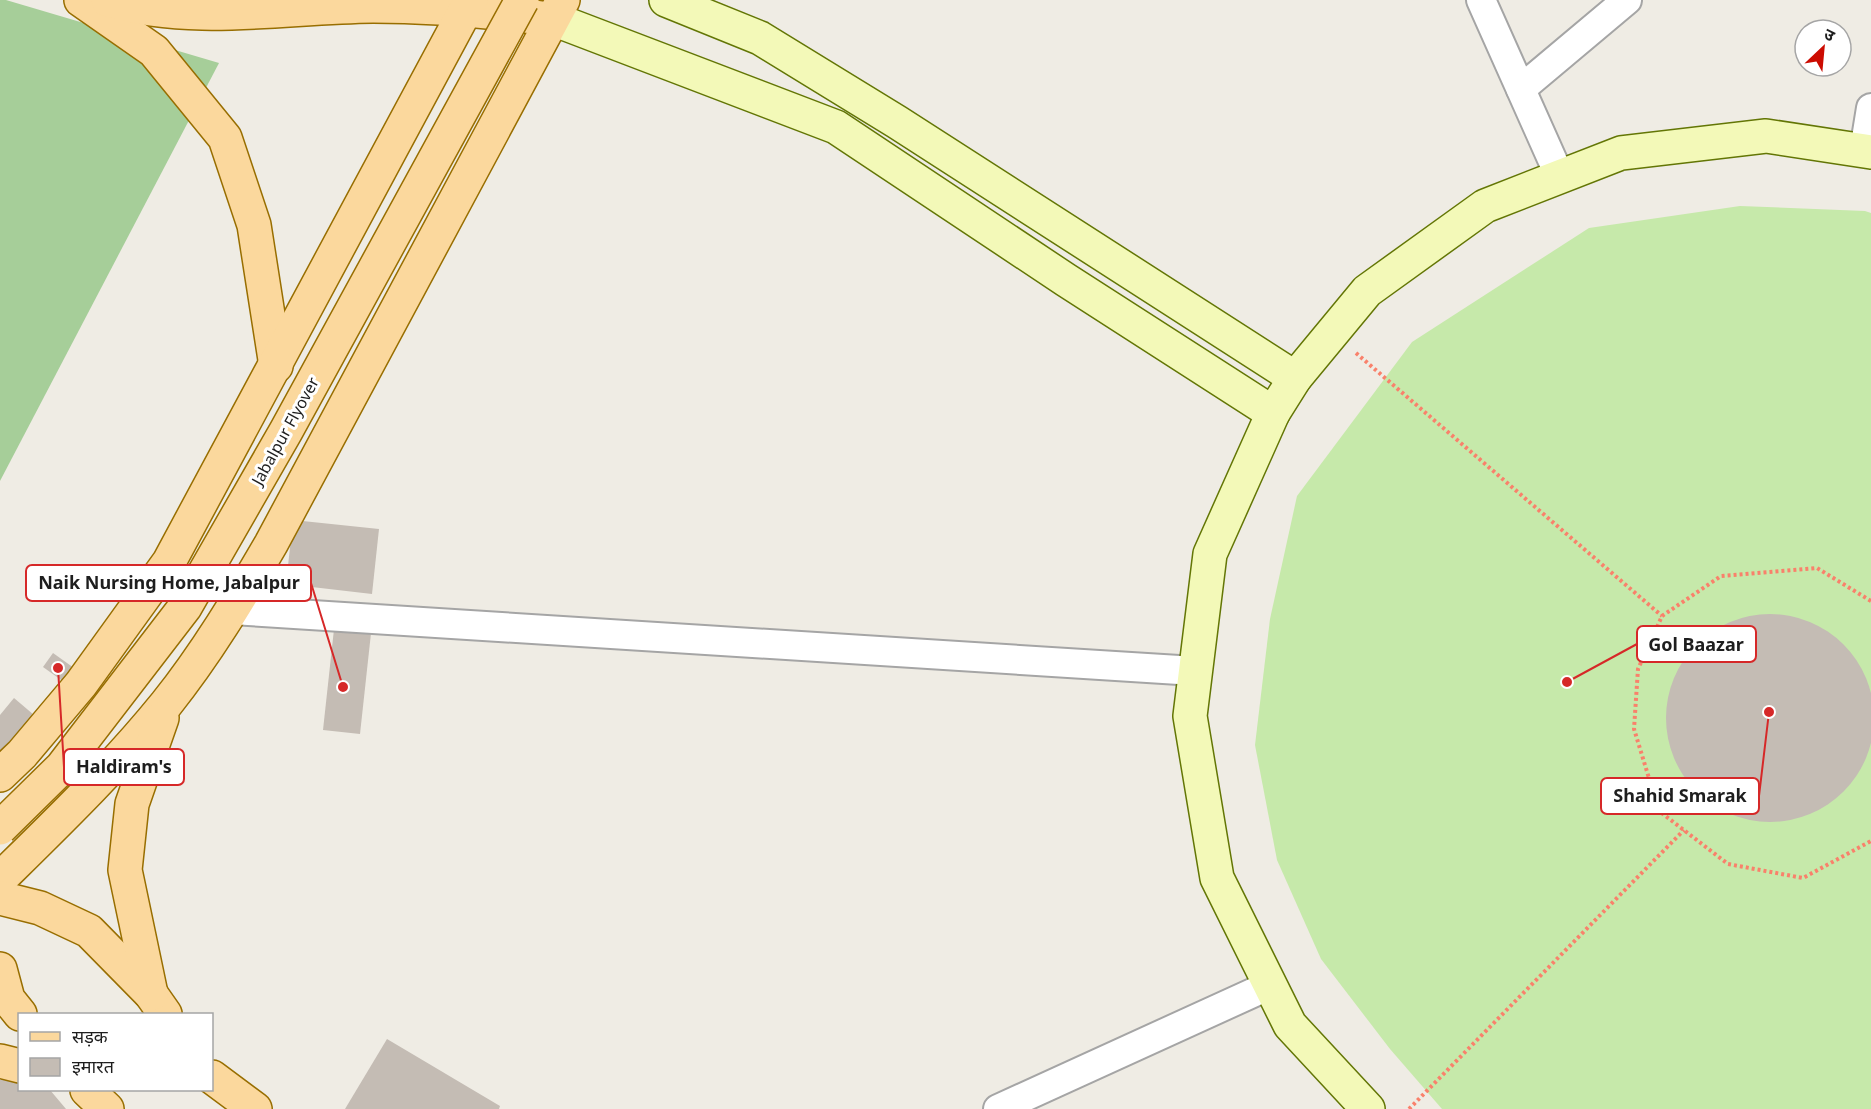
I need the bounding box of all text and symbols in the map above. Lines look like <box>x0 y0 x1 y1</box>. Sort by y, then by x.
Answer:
north arrow <box>1793 18 1853 78</box>
text: उ <box>1821 23 1839 47</box>
street label: Jabalpur Flyover <box>245 373 324 491</box>
callout: Naik Nursing Home, Jabalpur <box>26 565 311 601</box>
text: Naik Nursing Home, Jabalpur <box>38 570 300 594</box>
callout: Gol Baazar <box>1637 626 1756 662</box>
text: Gol Baazar <box>1648 632 1744 656</box>
callout: Haldiram's <box>64 749 184 785</box>
text: Haldiram's <box>76 754 172 778</box>
callout: Shahid Smarak <box>1601 778 1759 814</box>
text: Shahid Smarak <box>1613 783 1748 807</box>
legend <box>18 1013 213 1091</box>
text: सड़क <box>72 1024 109 1048</box>
text: इमारत <box>72 1054 115 1078</box>

